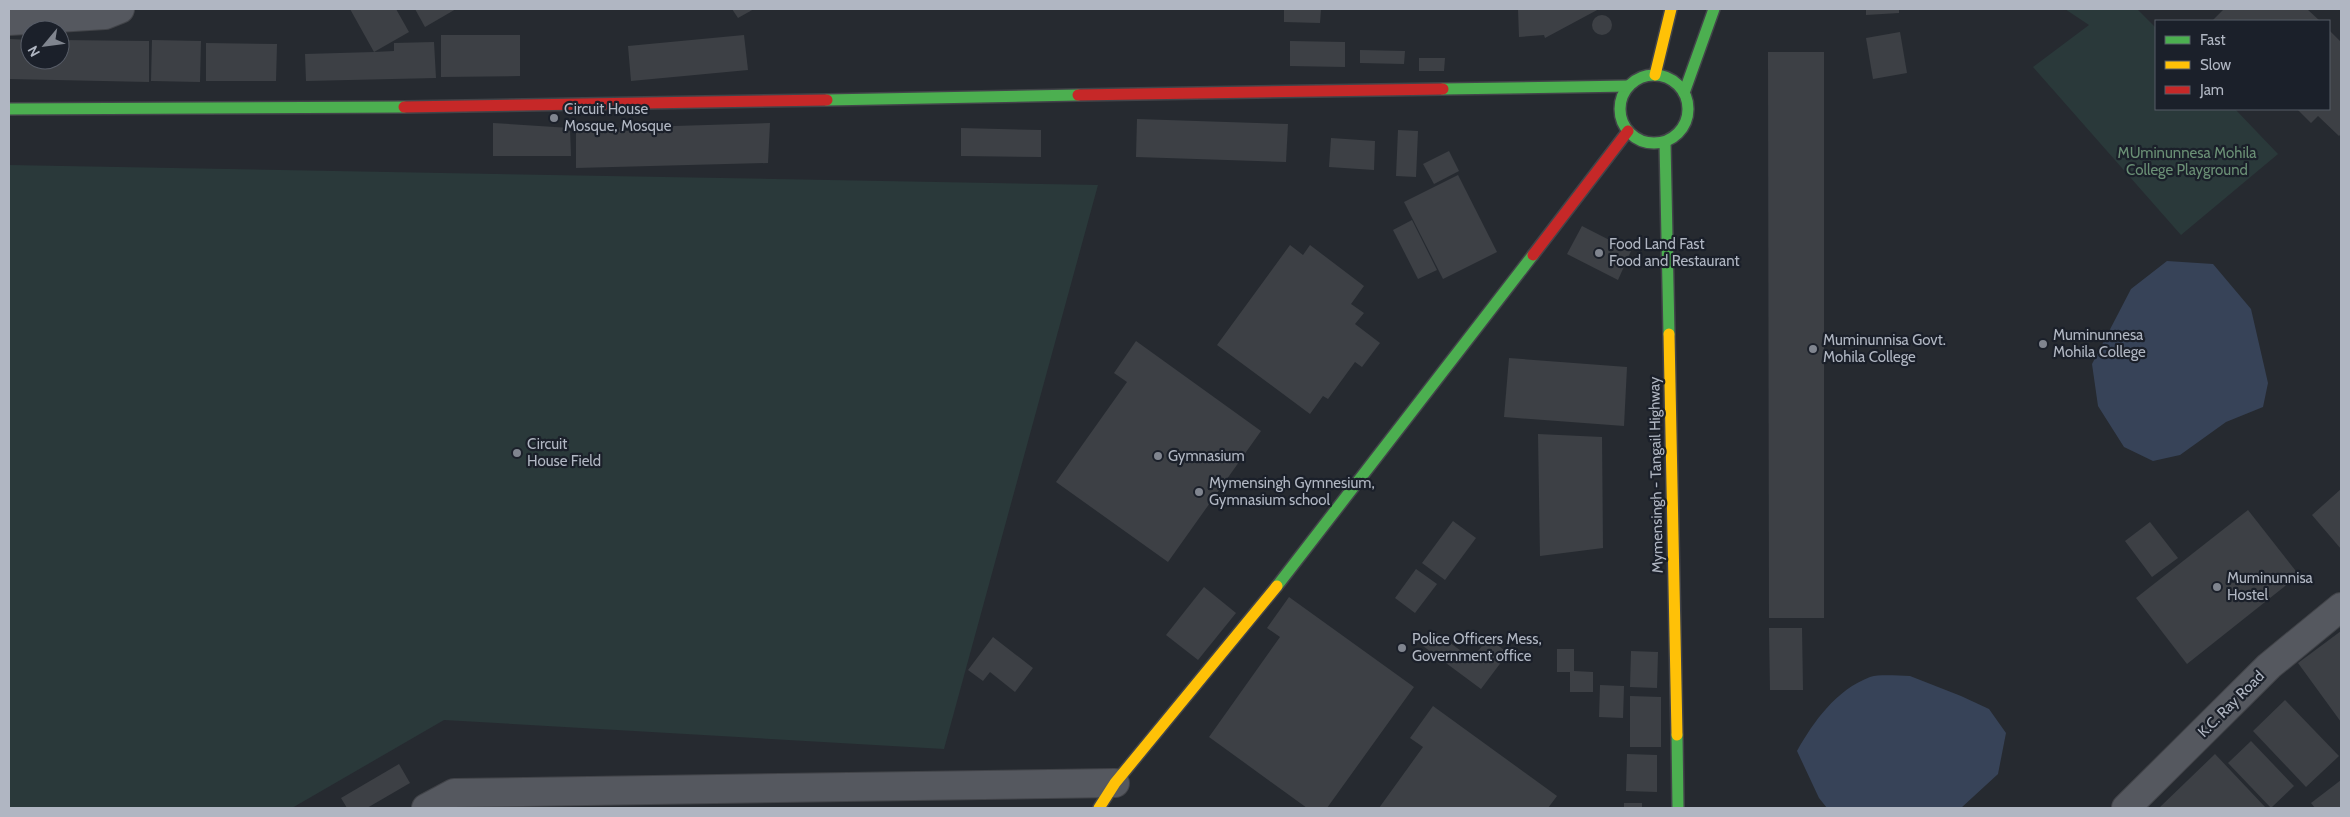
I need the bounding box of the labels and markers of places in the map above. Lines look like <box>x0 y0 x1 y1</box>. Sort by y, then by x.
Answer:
place label: Circuit House Mosque, Mosque <box>564 100 672 135</box>
marker: Circuit House Mosque, Mosque <box>548 112 560 124</box>
place label: Food Land Fast Food and Restaurant <box>1609 235 1740 270</box>
marker: Food Land Fast Food and Restaurant <box>1593 247 1605 259</box>
place label: Muminunnesa Mohila College <box>2053 326 2146 361</box>
place label: Muminunnisa Govt. Mohila College <box>1823 331 1946 366</box>
marker: Muminunnesa Mohila College <box>2037 338 2049 350</box>
marker: Muminunnisa Govt. Mohila College <box>1807 343 1819 355</box>
place label: Circuit House Field <box>527 435 601 470</box>
marker: Circuit House Field <box>511 447 523 459</box>
place label: Gymnasium <box>1168 447 1245 465</box>
marker: Gymnasium <box>1152 450 1164 462</box>
place label: Mymensingh Gymnesium, Gymnasium school <box>1209 474 1375 509</box>
marker: Mymensingh Gymnesium, Gymnasium school <box>1193 486 1205 498</box>
place label: Muminunnisa Hostel <box>2227 569 2314 604</box>
marker: Muminunnisa Hostel <box>2211 581 2223 593</box>
place label: Police Officers Mess, Government office <box>1412 630 1542 665</box>
marker: Police Officers Mess, Government office <box>1396 642 1408 654</box>

